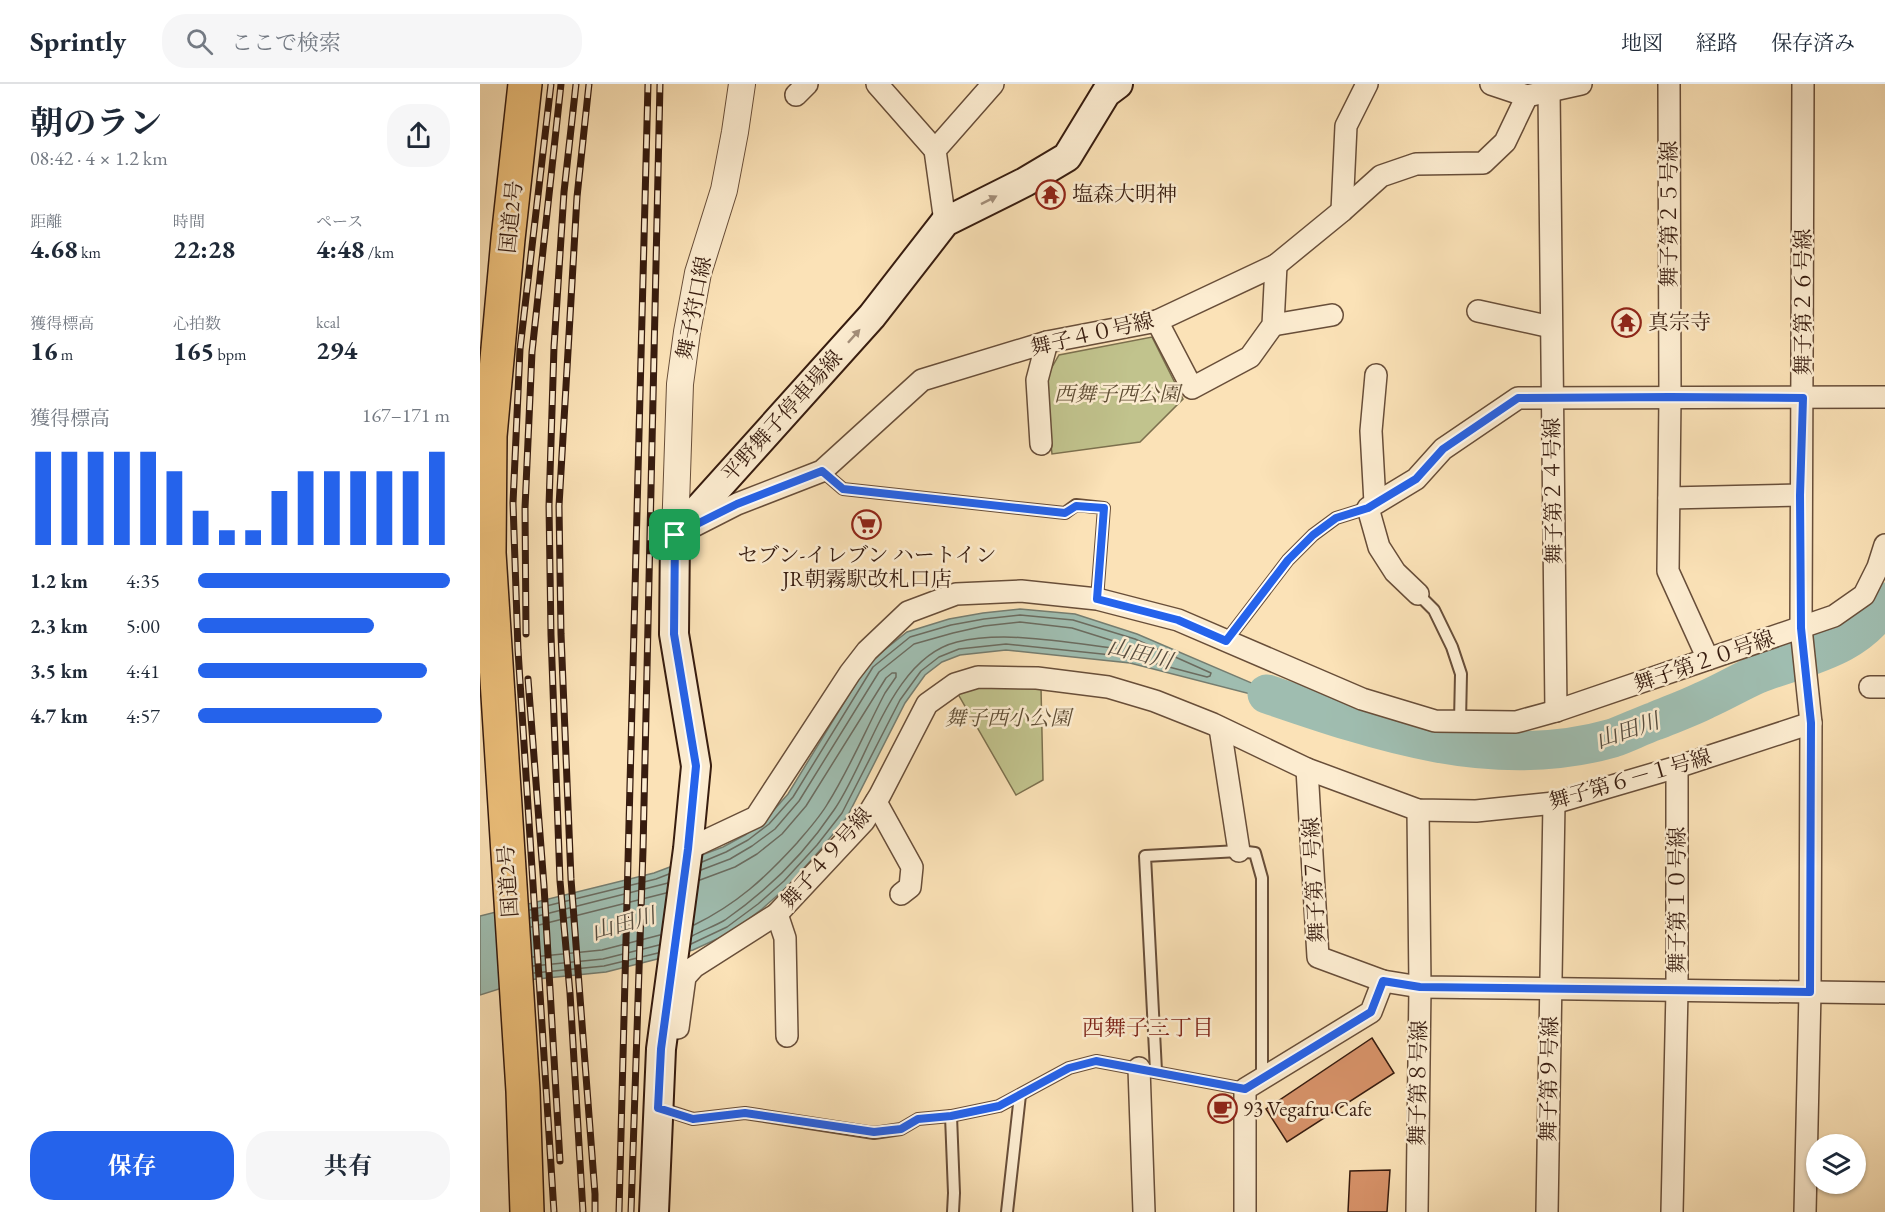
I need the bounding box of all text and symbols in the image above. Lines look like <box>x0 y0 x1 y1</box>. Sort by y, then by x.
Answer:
search box <box>162 14 582 68</box>
text: Sprintly <box>30 23 126 59</box>
icon: search <box>183 25 216 58</box>
text: ここで検索 <box>231 28 341 57</box>
text: 地図 <box>1621 29 1663 56</box>
text: 経路 <box>1696 29 1738 56</box>
text: 保存済み <box>1771 29 1855 56</box>
text: 朝のラン <box>30 101 162 144</box>
button: share <box>387 104 450 167</box>
street label: 舞子第２５号線 <box>1655 141 1682 288</box>
text: 08:42 · 4 × 1.2 km <box>30 145 168 171</box>
temple icon: 塩森大明神 <box>1035 178 1067 210</box>
street label: 国道2号 <box>493 179 528 255</box>
place label: 塩森大明神 <box>1072 180 1177 207</box>
one-way arrow <box>981 195 998 204</box>
text: 距離 <box>30 211 62 232</box>
text: 時間 <box>173 211 205 232</box>
text: ペース <box>316 211 363 232</box>
street label: 舞子第２６号線 <box>1789 229 1816 376</box>
text: 4.68 <box>30 232 78 266</box>
text: 22:28 <box>173 232 235 266</box>
text: 4:48 <box>316 232 365 266</box>
text: km <box>78 242 101 263</box>
text: /km <box>365 242 394 263</box>
street label: 舞子狩口線 <box>670 254 717 362</box>
street label: 舞子４０号線 <box>1027 306 1156 361</box>
temple icon: 真宗寺 <box>1611 306 1643 338</box>
place label: 真宗寺 <box>1648 308 1711 335</box>
text: kcal <box>316 312 340 333</box>
text: 獲得標高 <box>30 313 94 334</box>
text: 心拍数 <box>173 313 221 334</box>
one-way arrow <box>847 328 861 343</box>
text: 294 <box>316 333 357 367</box>
text: 16 <box>30 334 58 368</box>
text: 165 <box>173 334 214 368</box>
text: m <box>58 344 73 365</box>
text: bpm <box>214 344 246 365</box>
street label: 平野舞子停車場線 <box>715 344 848 487</box>
park label: 西舞子西公園 <box>1054 380 1183 407</box>
text: 167–171 m <box>362 402 450 428</box>
text: 獲得標高 <box>30 405 110 431</box>
street label: 舞子第２４号線 <box>1538 417 1567 565</box>
supermarket icon: セブン-イレブン ハートイン JR朝霧駅改札口店 <box>851 508 883 540</box>
pin <box>649 509 700 560</box>
icon: arrive <box>658 518 691 551</box>
place label: セブン-イレブン ハートイン JR朝霧駅改札口店 <box>737 541 997 592</box>
text: 1.2 km <box>30 568 88 594</box>
text: 4:35 <box>126 568 160 594</box>
text: 2.3 km <box>30 613 88 639</box>
text: 5:00 <box>126 613 160 639</box>
street label: 舞子第２０号線 <box>1630 624 1778 697</box>
water label: 山田川 <box>1104 631 1177 676</box>
text: 3.5 km <box>30 658 88 684</box>
text: 4:41 <box>126 658 160 684</box>
text: 4.7 km <box>30 703 88 729</box>
text: 4:57 <box>126 703 160 729</box>
park label: 舞子西小公園 <box>945 704 1074 731</box>
water label: 山田川 <box>1591 705 1665 755</box>
street label: 舞子第６－１号線 <box>1545 742 1714 815</box>
street label: 舞子４９号線 <box>774 801 877 914</box>
street label: 舞子第７号線 <box>1297 816 1330 944</box>
street label: 舞子第１０号線 <box>1663 827 1690 974</box>
street label: 国道2号 <box>491 844 524 918</box>
water label: 山田川 <box>587 900 661 947</box>
district label: 西舞子三丁目 <box>1082 1013 1214 1042</box>
street label: 舞子第９号線 <box>1534 1016 1563 1142</box>
street label: 舞子第８号線 <box>1403 1020 1432 1146</box>
cafe icon: 93 Vegafru Cafe <box>1206 1093 1238 1125</box>
place label: 93 Vegafru Cafe <box>1243 1095 1372 1122</box>
button: 保存 <box>30 1131 234 1200</box>
button: 共有 <box>246 1131 450 1200</box>
map controls <box>1806 1134 1866 1194</box>
button: layers <box>1806 1134 1866 1194</box>

